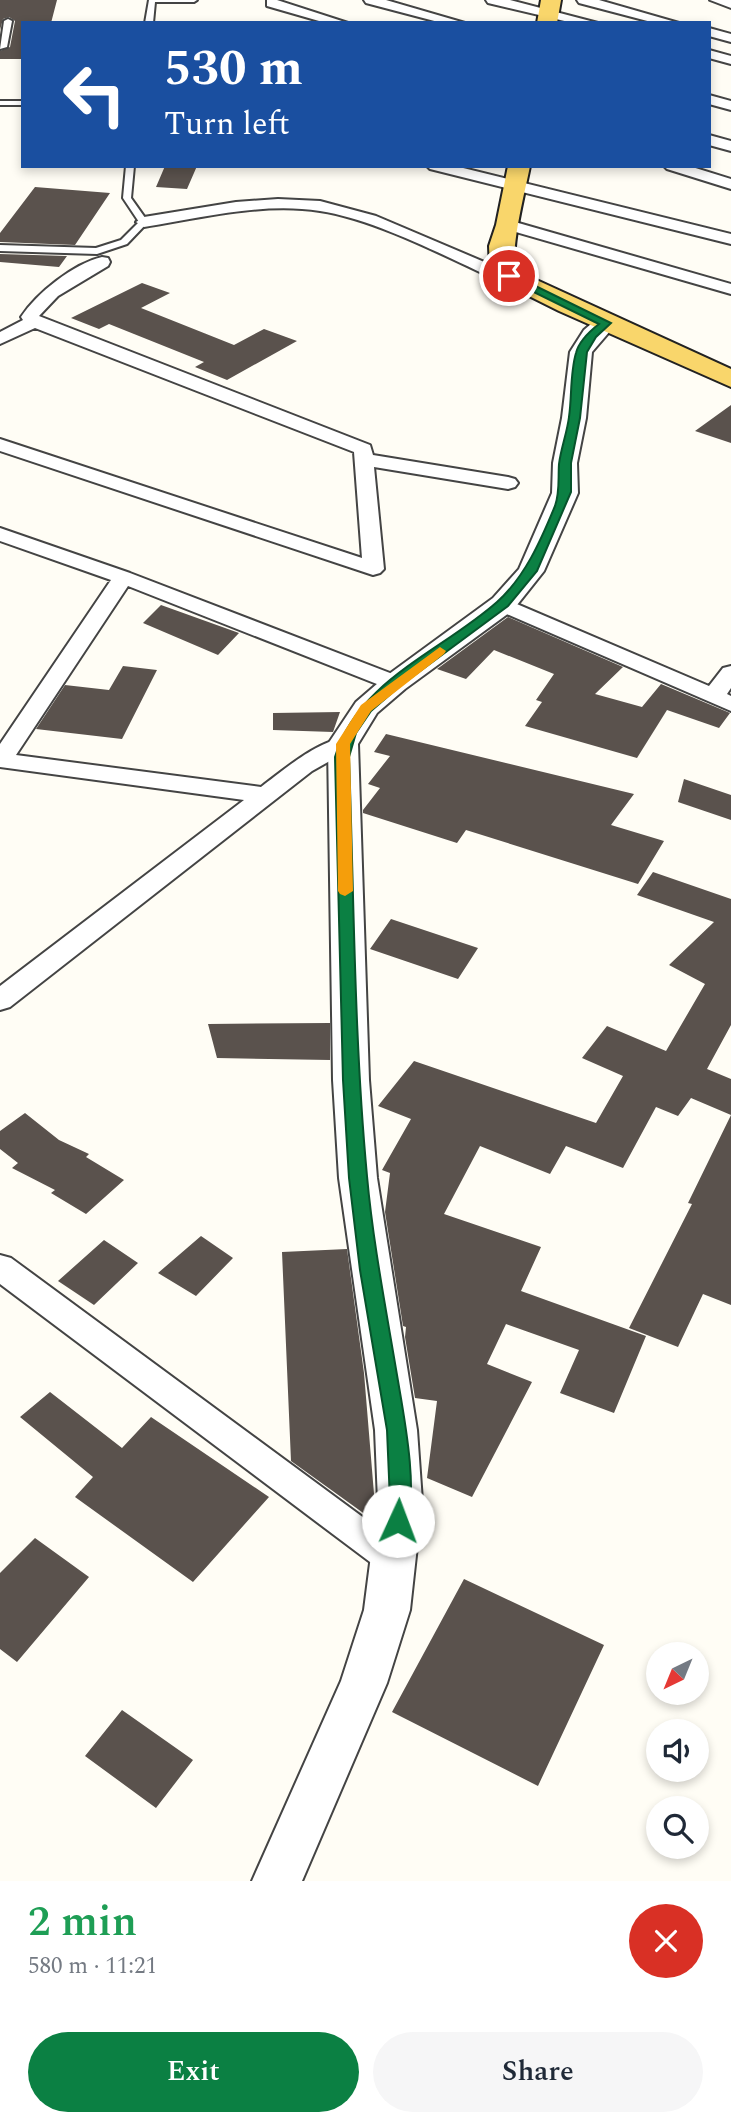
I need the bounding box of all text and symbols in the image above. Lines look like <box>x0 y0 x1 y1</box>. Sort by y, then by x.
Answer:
text: 530 m <box>164 32 303 107</box>
icon: left <box>49 49 140 140</box>
text: Turn left <box>164 100 290 149</box>
pin <box>479 246 539 306</box>
icon: arrive <box>490 257 528 295</box>
position arrow <box>361 1484 435 1558</box>
north arrow <box>646 1642 709 1704</box>
map controls <box>646 1642 709 1859</box>
button: sound <box>646 1719 709 1782</box>
button: search <box>646 1796 709 1859</box>
text: 2 min <box>28 1891 137 1954</box>
button: close <box>629 1904 703 1978</box>
text: 580 m · 11:21 <box>28 1949 157 1984</box>
button: Exit <box>28 2032 359 2112</box>
button: Share <box>373 2032 703 2112</box>

